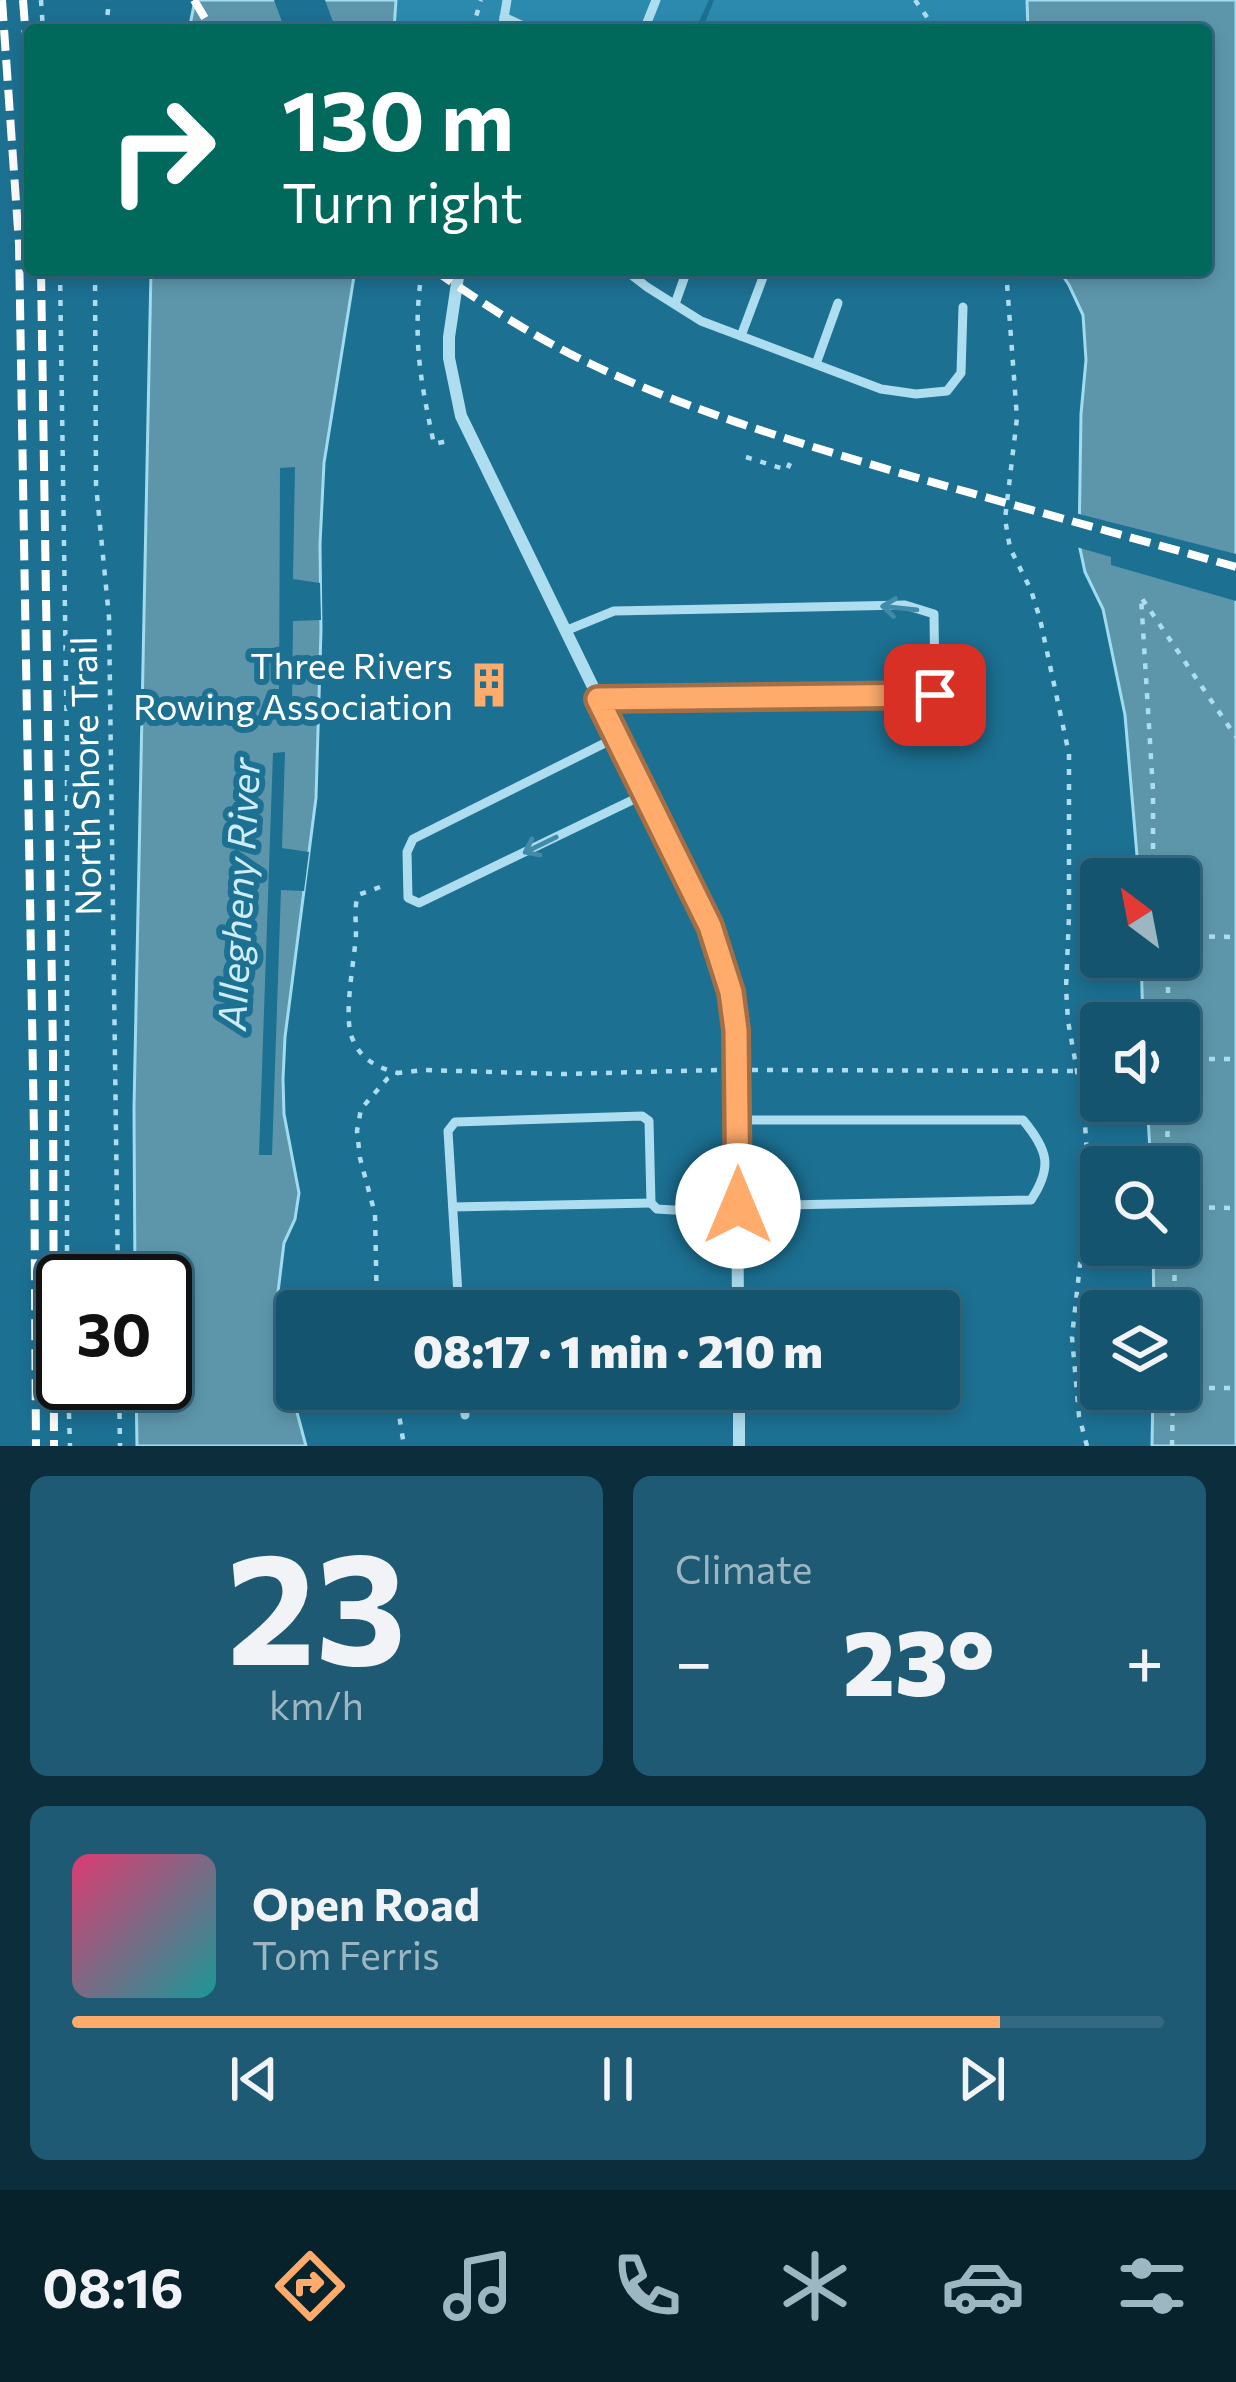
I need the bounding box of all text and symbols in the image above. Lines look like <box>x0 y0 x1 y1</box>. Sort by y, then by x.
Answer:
text: 130 m <box>282 66 514 168</box>
icon: right <box>84 72 240 228</box>
text: Turn right <box>282 168 523 234</box>
one-way arrow <box>881 596 920 619</box>
street label: North Shore Trail <box>60 636 108 916</box>
place label: Three Rivers Rowing Association <box>133 642 453 727</box>
pin <box>884 644 986 746</box>
building icon: Three Rivers Rowing Association <box>464 660 514 710</box>
icon: arrive <box>902 662 968 728</box>
water label: Allegheny River <box>206 755 268 1032</box>
one-way arrow <box>522 835 558 857</box>
north arrow <box>1080 858 1200 978</box>
map controls <box>1080 858 1200 1410</box>
button: sound <box>1080 1002 1200 1122</box>
position arrow <box>675 1143 801 1269</box>
button: search <box>1080 1146 1200 1266</box>
speed limit sign: 30 <box>36 1254 192 1410</box>
button: layers <box>1080 1290 1200 1410</box>
text: 08:17 · 1 min · 210 m <box>413 1322 823 1377</box>
text: 23 <box>227 1506 406 1697</box>
text: Climate <box>675 1544 812 1592</box>
text: 23° <box>843 1604 995 1715</box>
text: − <box>675 1619 713 1700</box>
text: + <box>1125 1619 1164 1700</box>
text: km/h <box>269 1680 364 1728</box>
text: Open Road <box>252 1875 480 1930</box>
text: Tom Ferris <box>252 1930 440 1978</box>
icon: previous <box>221 2046 287 2112</box>
icon: pause <box>585 2046 651 2112</box>
icon: next <box>949 2046 1015 2112</box>
icon: directions <box>268 2244 352 2328</box>
icon: music <box>436 2244 520 2328</box>
icon: phone <box>605 2244 689 2328</box>
icon: climate <box>773 2244 857 2328</box>
icon: car <box>941 2244 1025 2328</box>
icon: filters <box>1110 2244 1194 2328</box>
text: 08:16 <box>42 2253 184 2319</box>

